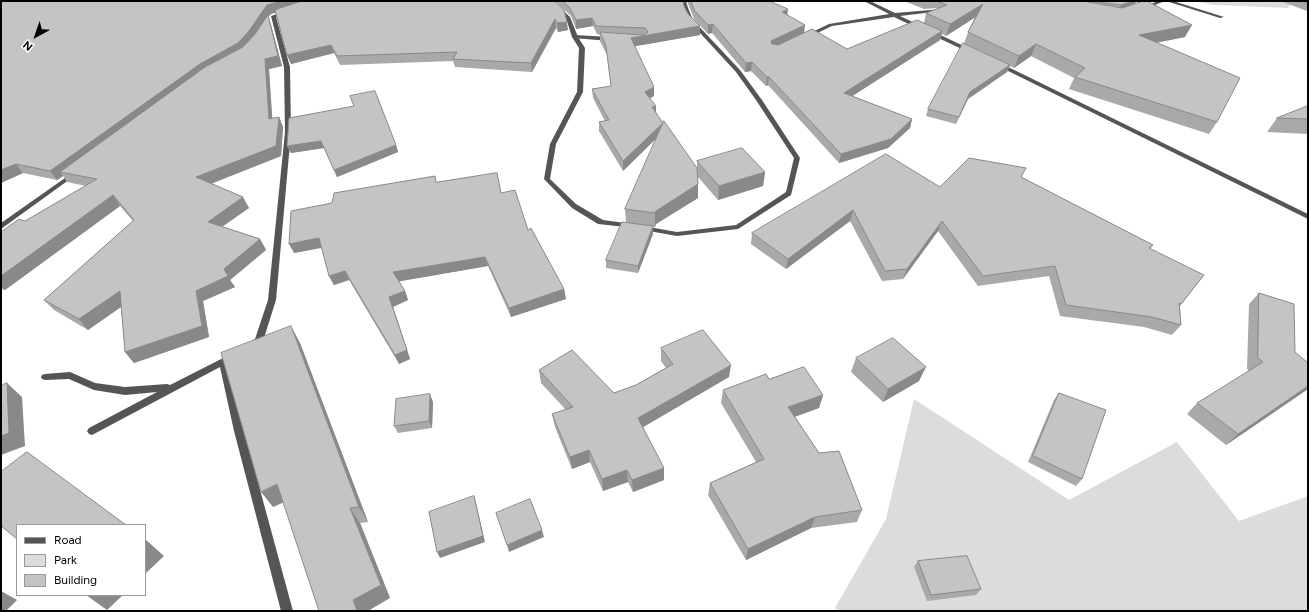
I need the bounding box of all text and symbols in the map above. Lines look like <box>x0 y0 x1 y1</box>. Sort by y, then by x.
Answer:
north arrow <box>16 16 56 56</box>
text: N <box>21 38 35 53</box>
legend <box>16 524 146 596</box>
text: Road <box>54 533 82 547</box>
text: Park <box>54 553 77 567</box>
text: Building <box>54 573 97 587</box>

